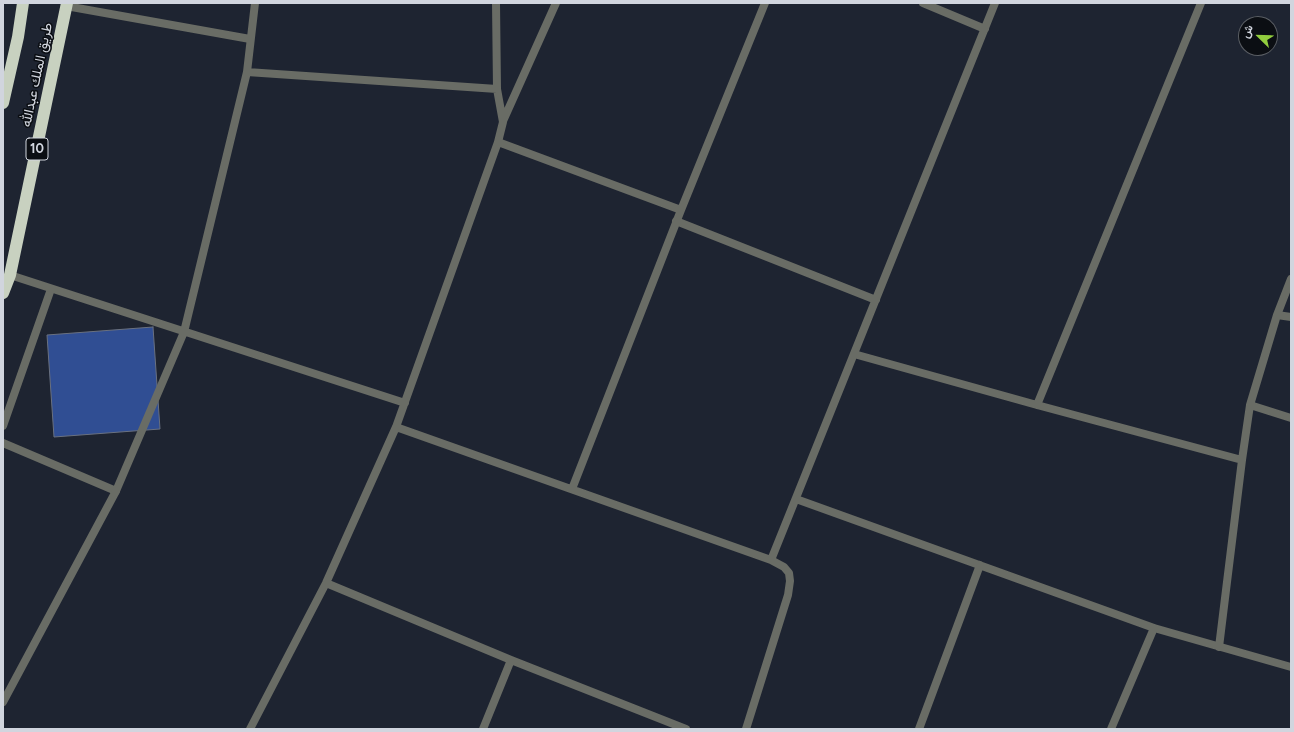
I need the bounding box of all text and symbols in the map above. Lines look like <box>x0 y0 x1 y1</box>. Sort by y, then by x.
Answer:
north arrow <box>1238 16 1278 56</box>
street label: طريق الملك عبدالله <box>18 21 56 129</box>
text: ش <box>1239 23 1256 40</box>
road number: 10 <box>26 138 48 160</box>

